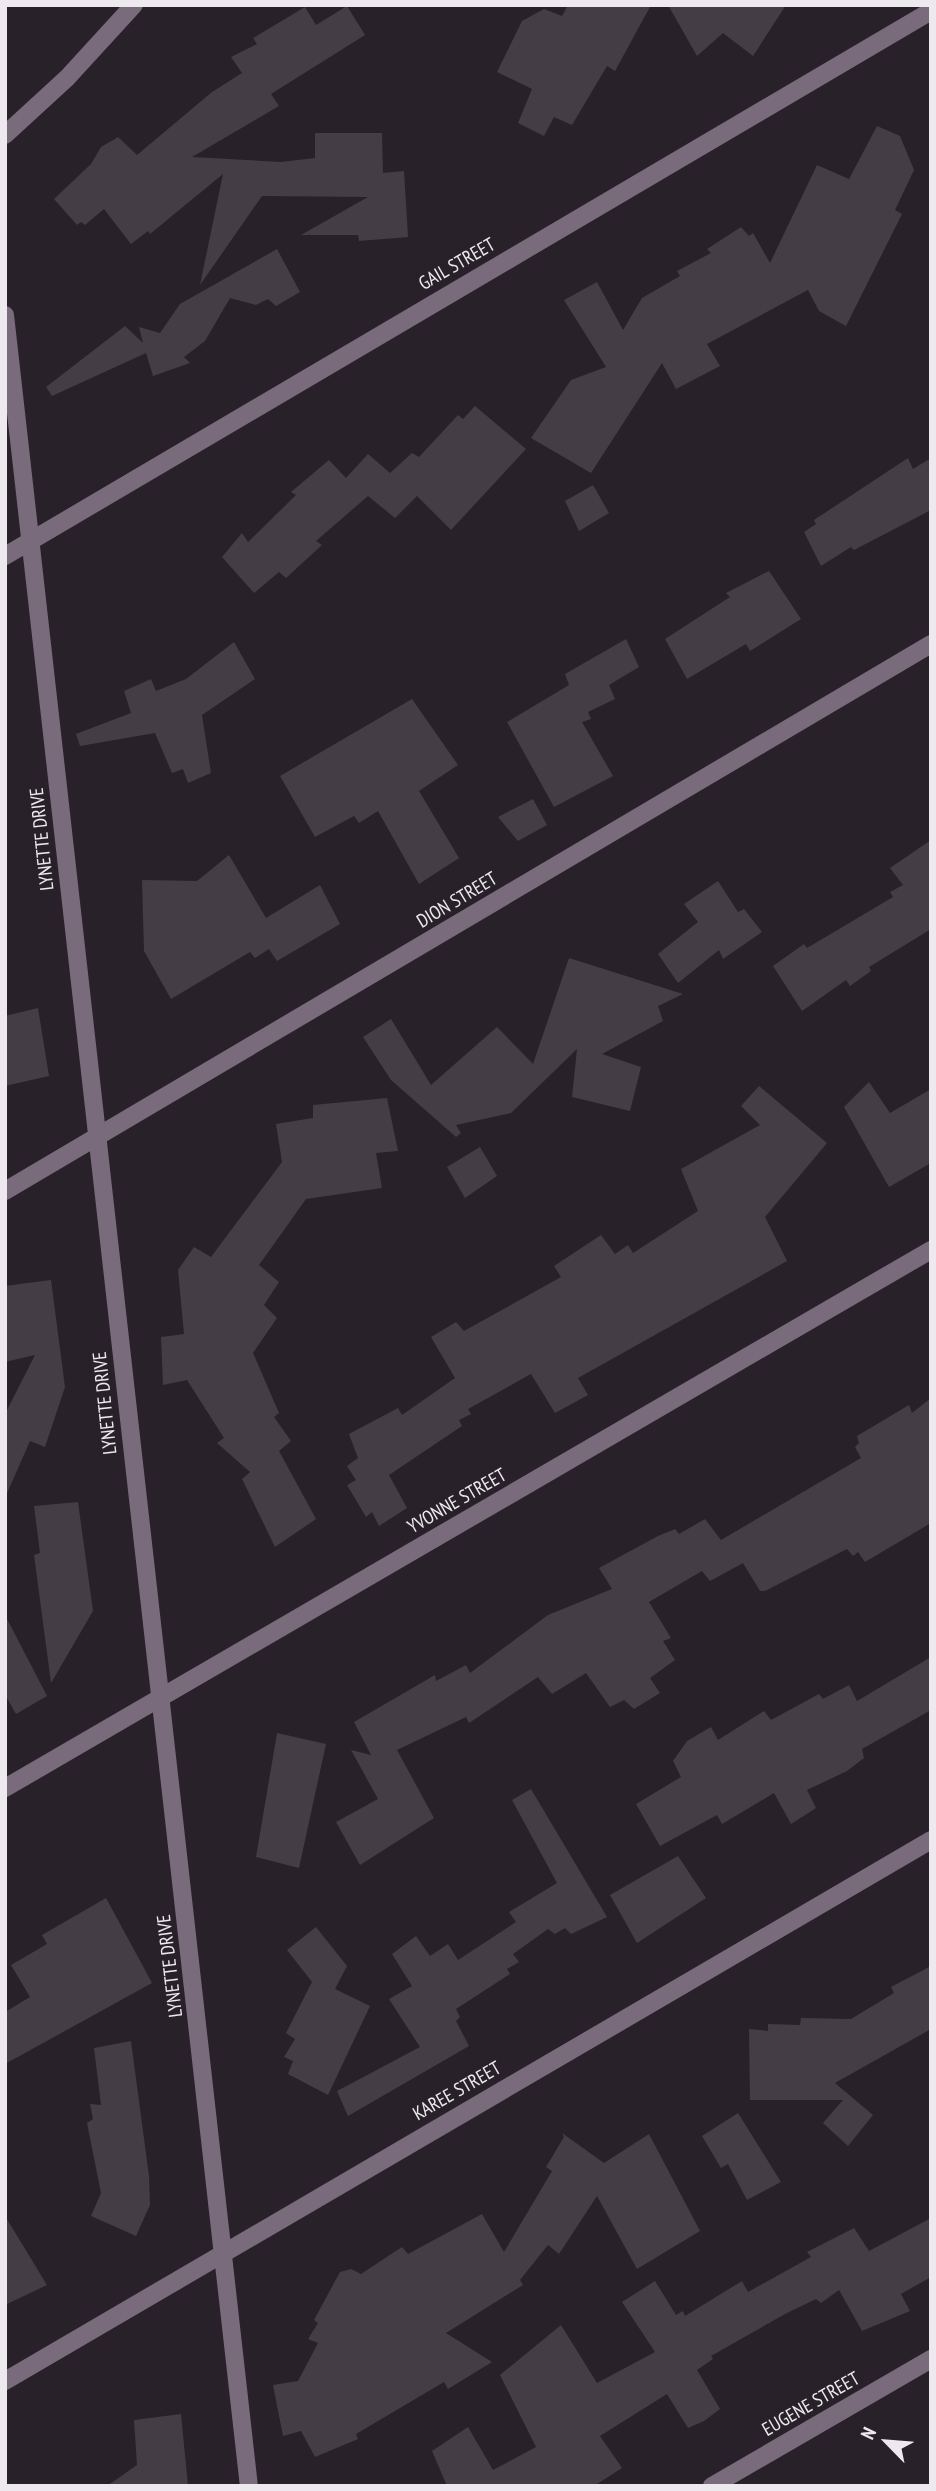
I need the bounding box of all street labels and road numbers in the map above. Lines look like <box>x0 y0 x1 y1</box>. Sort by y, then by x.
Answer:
street label: GAIL STREET <box>414 233 500 295</box>
street label: LYNETTE DRIVE <box>25 786 59 892</box>
street label: DION STREET <box>413 867 501 933</box>
street label: LYNETTE DRIVE <box>88 1350 122 1456</box>
street label: YVONNE STREET <box>403 1464 511 1538</box>
street label: LYNETTE DRIVE <box>152 1913 188 2019</box>
street label: KAREE STREET <box>409 2057 505 2125</box>
street label: EUGENE STREET <box>758 2367 864 2441</box>

